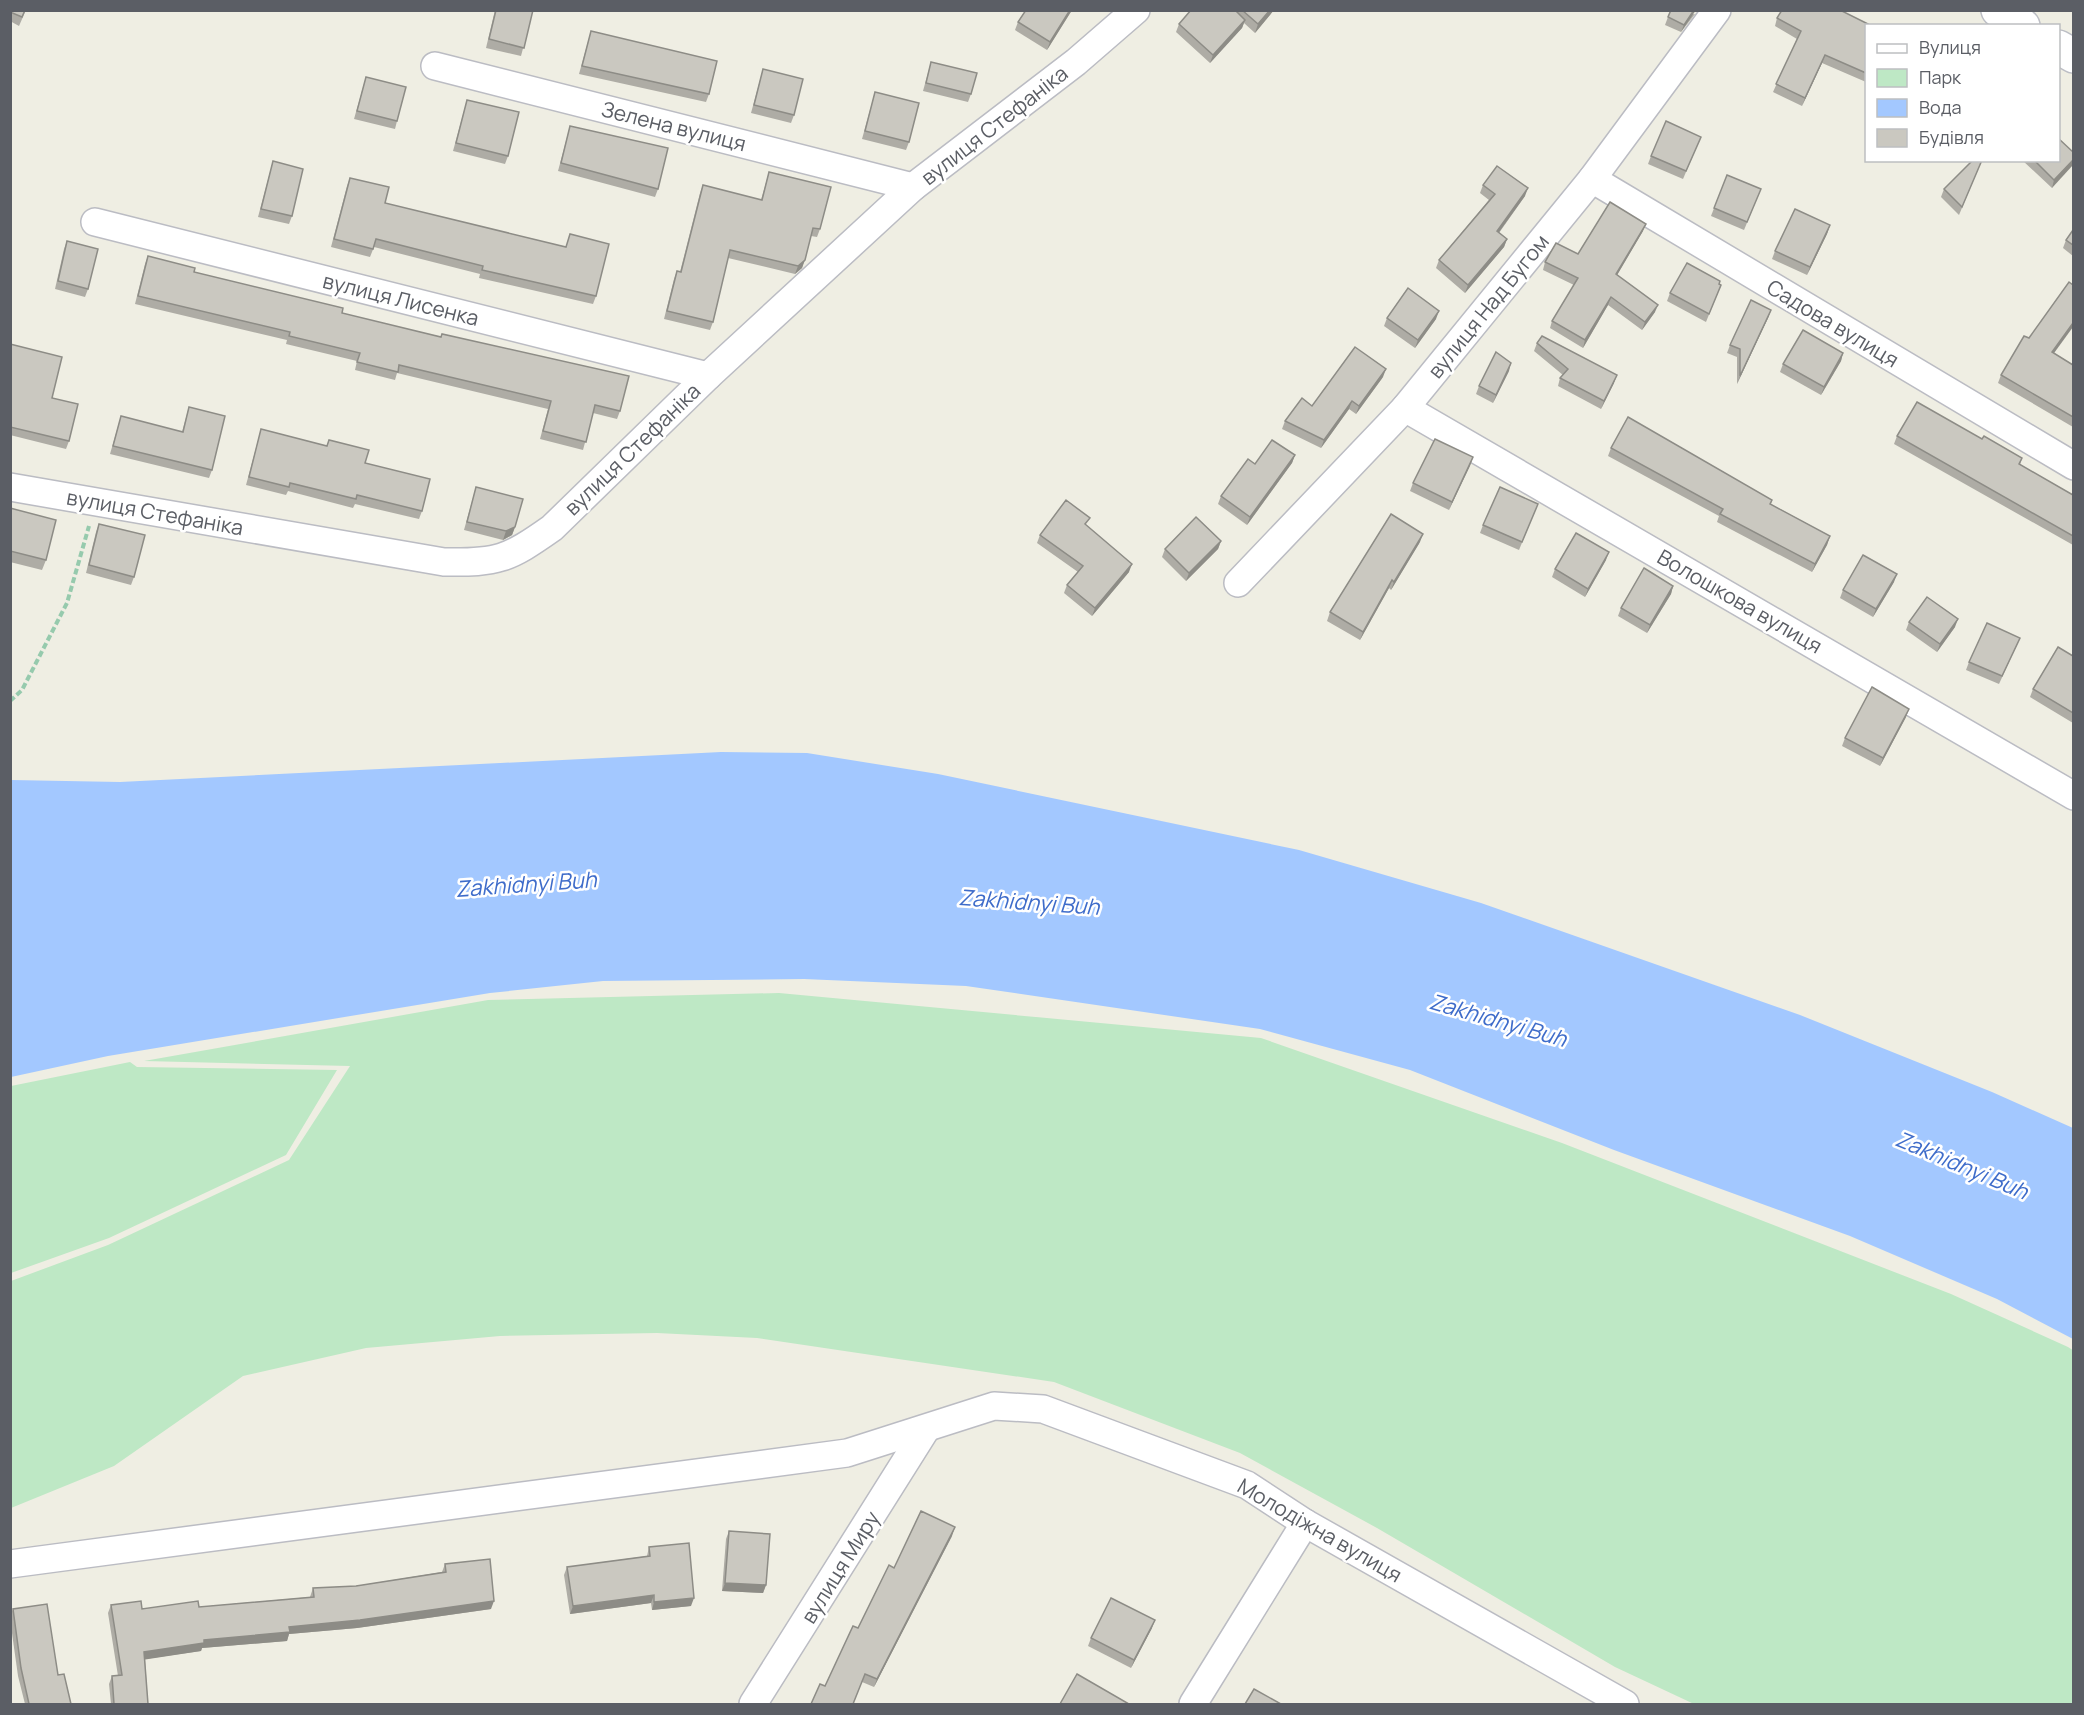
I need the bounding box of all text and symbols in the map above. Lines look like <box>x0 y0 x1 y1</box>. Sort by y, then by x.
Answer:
legend <box>1865 24 2060 162</box>
text: Вулиця <box>1919 35 1981 59</box>
street label: вулиця Стефаніка <box>915 59 1073 191</box>
text: Парк <box>1919 65 1962 89</box>
street label: Зелена вулиця <box>599 95 749 157</box>
text: Вода <box>1919 95 1961 119</box>
text: Будівля <box>1919 125 1984 149</box>
street label: вулиця Над Бугом <box>1421 228 1555 384</box>
street label: вулиця Лисенка <box>320 266 482 332</box>
street label: Садова вулиця <box>1762 273 1904 373</box>
street label: вулиця Стефаніка <box>558 377 706 521</box>
street label: вулиця Стефаніка <box>65 483 245 541</box>
street label: Волошкова вулиця <box>1652 542 1828 660</box>
water label: Zakhidnyi Buh <box>454 864 598 904</box>
water label: Zakhidnyi Buh <box>957 882 1101 922</box>
water label: Zakhidnyi Buh <box>1426 986 1571 1054</box>
water label: Zakhidnyi Buh <box>1891 1124 2034 1207</box>
street label: Молодіжна вулиця <box>1233 1471 1407 1589</box>
street label: вулиця Миру <box>794 1506 886 1628</box>

